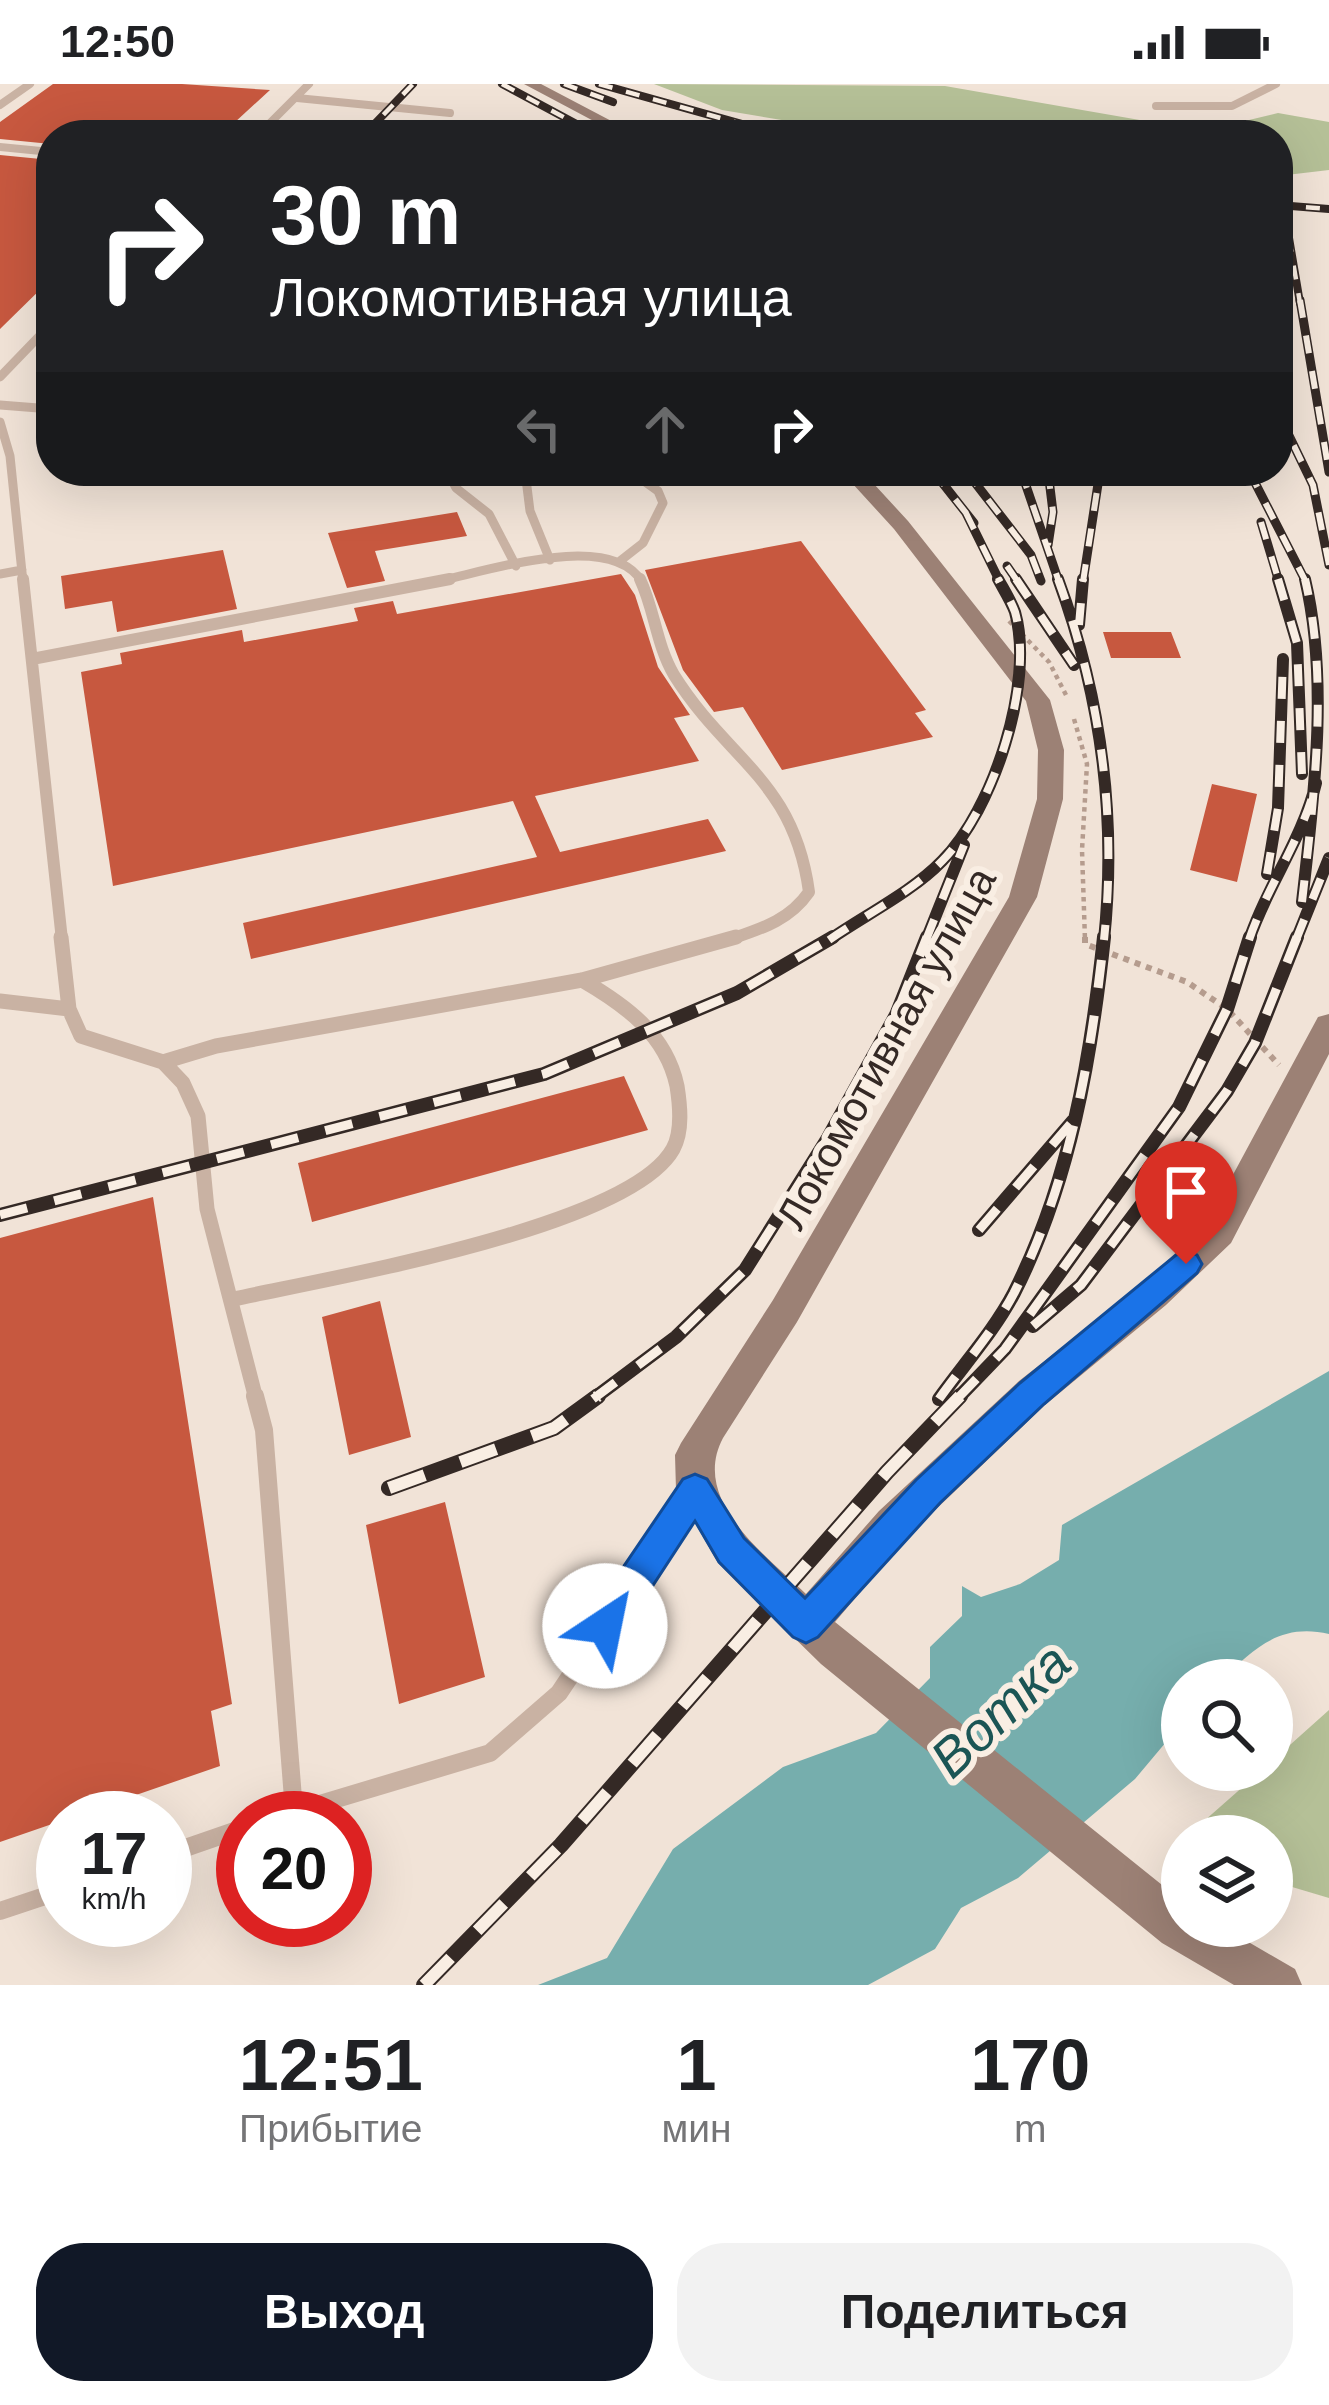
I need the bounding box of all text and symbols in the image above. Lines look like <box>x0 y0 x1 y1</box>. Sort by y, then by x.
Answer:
text: 12:50 <box>60 16 175 67</box>
icon: right <box>72 168 228 324</box>
text: 30 m <box>270 168 461 262</box>
text: Локомотивная улица <box>270 267 792 327</box>
icon: left <box>506 396 572 462</box>
icon: ahead <box>632 396 698 462</box>
icon: right <box>758 396 824 462</box>
street label: Локомотивная улица <box>767 859 1005 1237</box>
pin <box>1135 1141 1237 1264</box>
icon: arrive <box>1153 1159 1219 1225</box>
position arrow <box>542 1563 668 1689</box>
water label: Вотка <box>919 1631 1081 1789</box>
map controls <box>1161 1659 1293 1947</box>
button: search <box>1161 1659 1293 1791</box>
speed limit sign: 20 <box>216 1791 372 1947</box>
button: layers <box>1161 1815 1293 1947</box>
text: 17 <box>81 1820 147 1887</box>
text: km/h <box>81 1882 147 1915</box>
text: 12:51 <box>239 2025 423 2105</box>
text: 1 <box>676 2025 717 2105</box>
text: 170 <box>970 2025 1090 2105</box>
text: Прибытие <box>239 2107 422 2150</box>
text: мин <box>661 2107 732 2150</box>
text: m <box>1014 2107 1047 2150</box>
button: Выход <box>36 2243 653 2381</box>
button: Поделиться <box>677 2243 1293 2381</box>

